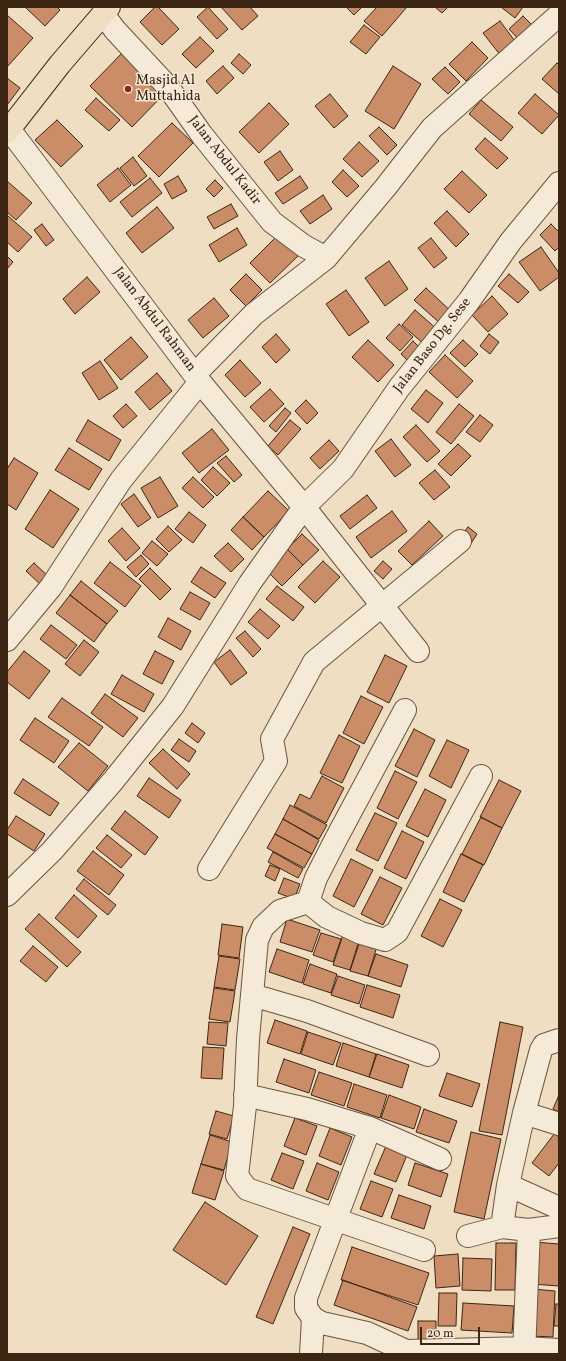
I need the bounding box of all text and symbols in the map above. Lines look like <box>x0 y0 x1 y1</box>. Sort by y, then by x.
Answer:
place label: Masjid Al Muttahida <box>136 73 201 106</box>
marker: Masjid Al Muttahida <box>123 84 133 94</box>
street label: Jalan Abdul Kadir <box>184 113 264 209</box>
street label: Jalan Abdul Rahman <box>109 264 199 376</box>
street label: Jalan Baso Dg. Sese <box>391 295 475 397</box>
scale bar <box>422 1319 482 1345</box>
text: 20 m <box>427 1326 454 1342</box>

